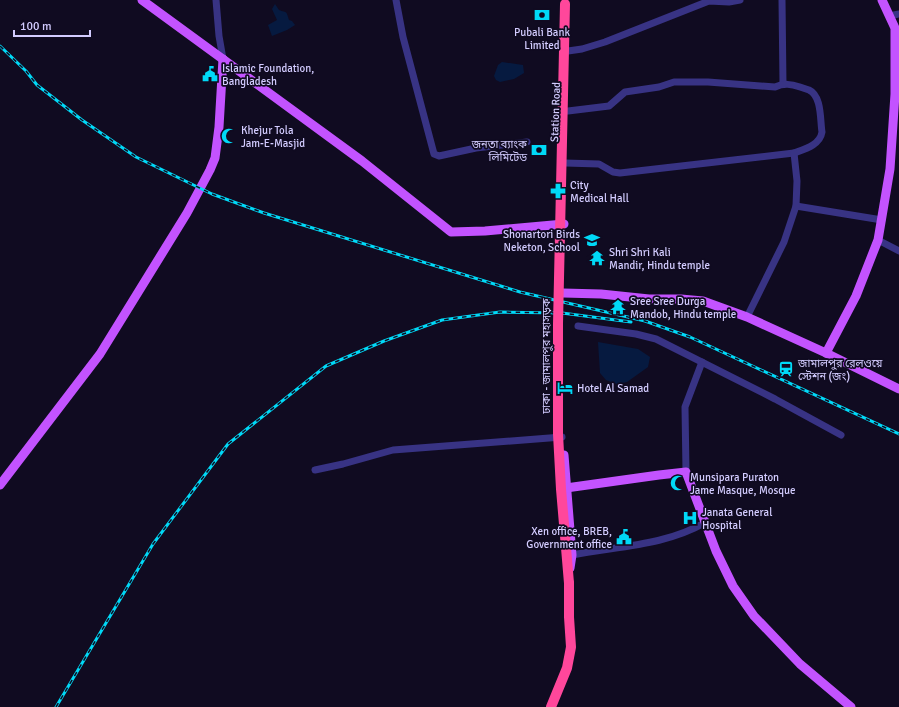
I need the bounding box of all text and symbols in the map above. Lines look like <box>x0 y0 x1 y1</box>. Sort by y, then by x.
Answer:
bank icon: Pubali Bank Limited <box>533 6 551 24</box>
scale bar <box>14 12 90 38</box>
text: 100 m <box>20 19 52 34</box>
place label: Pubali Bank Limited <box>514 26 570 52</box>
place label: Islamic Foundation, Bangladesh <box>222 62 314 88</box>
public building icon: Islamic Foundation, Bangladesh <box>201 65 219 83</box>
street label: Station Road <box>548 82 563 142</box>
place label: Khejur Tola Jam-E-Masjid <box>241 124 305 150</box>
mosque icon: Khejur Tola Jam-E-Masjid <box>220 127 238 145</box>
place label: জনতা ব্যাংক লিমিটেড <box>471 138 527 164</box>
bank icon: জনতা ব্যাংক লিমিটেড <box>530 141 548 159</box>
place label: City Medical Hall <box>570 179 629 205</box>
pharmacy icon: City Medical Hall <box>549 182 567 200</box>
place label: Shonartori Birds Neketon, School <box>503 228 580 254</box>
school or university icon: Shonartori Birds Neketon, School <box>583 231 601 249</box>
place label: Shri Shri Kali Mandir, Hindu temple <box>609 246 710 272</box>
temple icon: Shri Shri Kali Mandir, Hindu temple <box>588 249 606 267</box>
place label: Sree Sree Durga Mandob, Hindu temple <box>630 295 736 321</box>
street label: ঢাকা - জামালপুর মহাসড়ক <box>540 298 553 415</box>
temple icon: Sree Sree Durga Mandob, Hindu temple <box>609 298 627 316</box>
place label: জামালপুর রেলওয়ে স্টেশন (জং) <box>797 357 883 383</box>
station icon: জামালপুর রেলওয়ে স্টেশন (জং) <box>777 360 795 378</box>
hotel icon: Hotel Al Samad <box>556 379 574 397</box>
place label: Hotel Al Samad <box>577 382 649 395</box>
place label: Munsipara Puraton Jame Masque, Mosque <box>690 471 796 497</box>
mosque icon: Munsipara Puraton Jame Masque, Mosque <box>669 474 687 492</box>
place label: Janata General Hospital <box>702 506 772 532</box>
hospital icon: Janata General Hospital <box>681 509 699 527</box>
place label: Xen office, BREB, Government office <box>526 525 612 551</box>
public building icon: Xen office, BREB, Government office <box>615 528 633 546</box>

